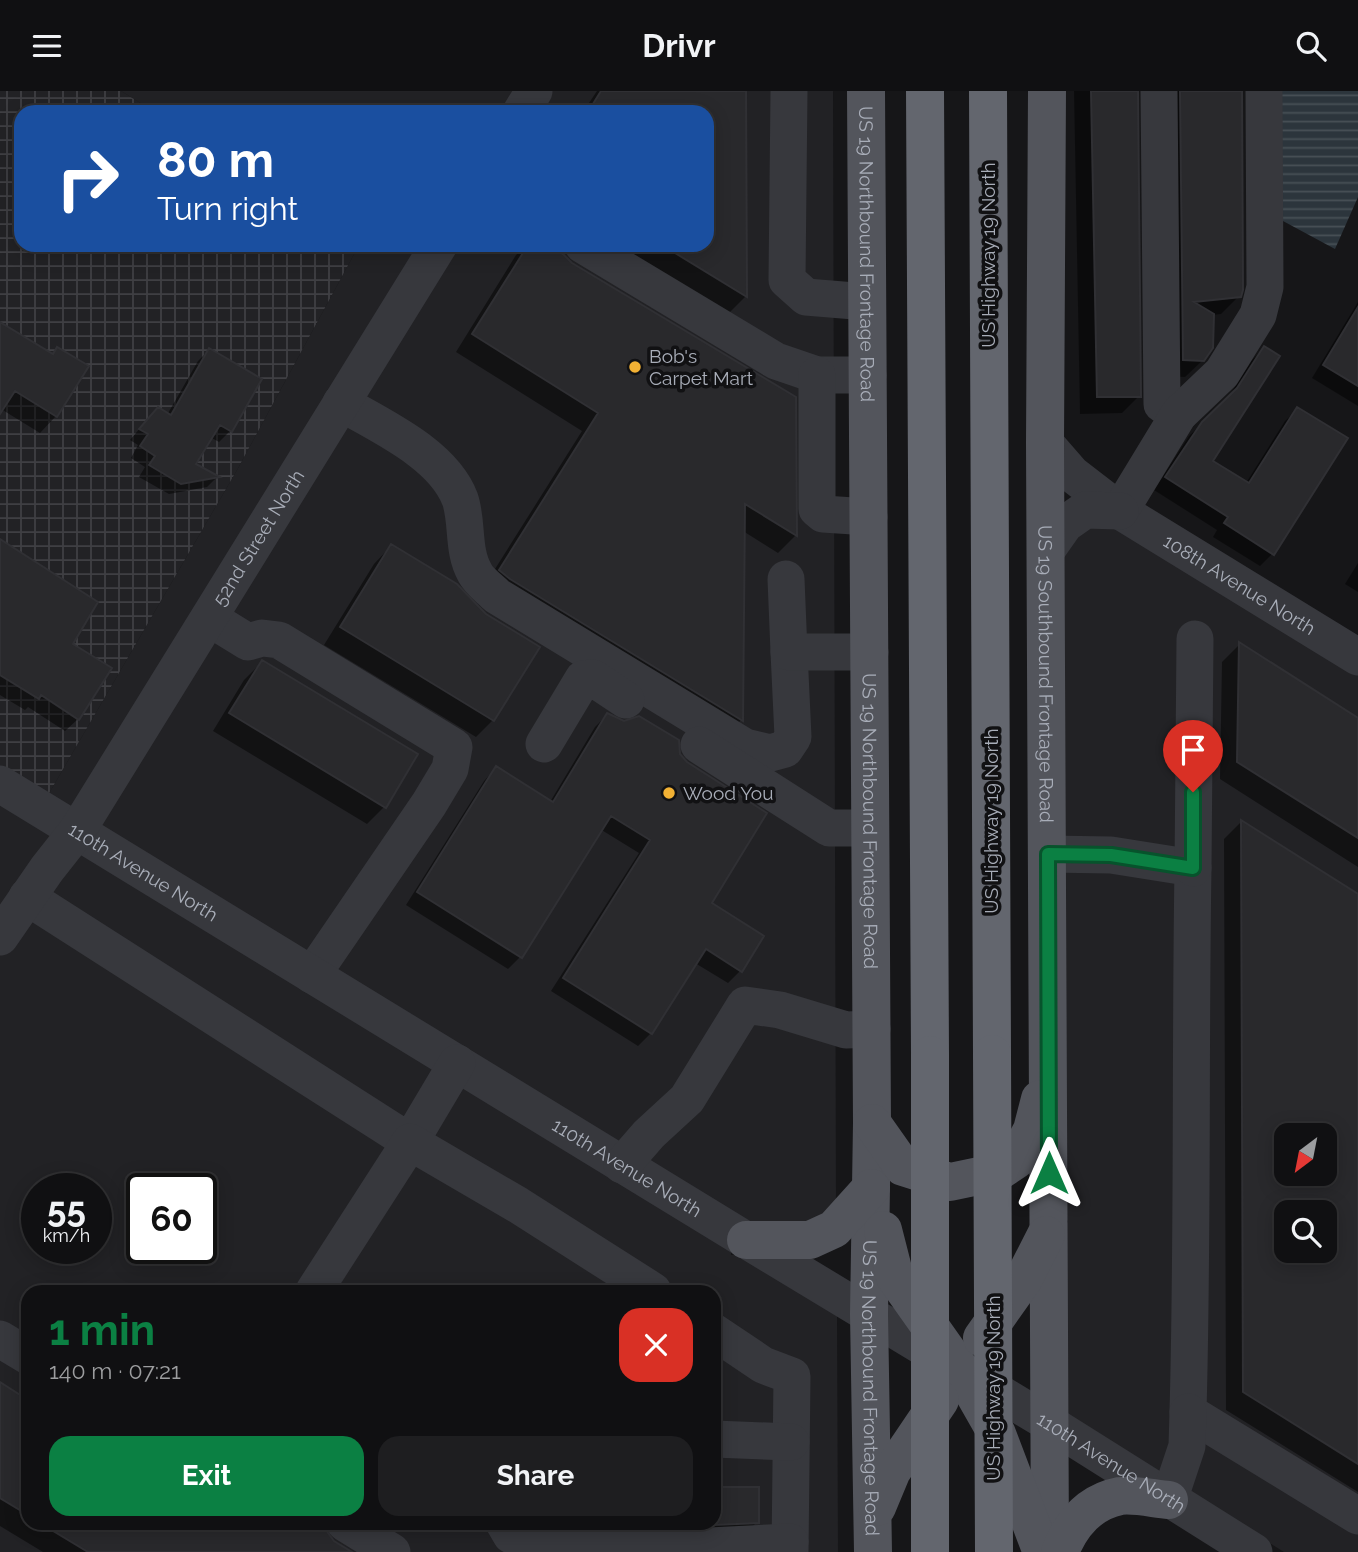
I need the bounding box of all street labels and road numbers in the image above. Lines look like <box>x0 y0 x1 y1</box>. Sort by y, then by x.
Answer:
street label: US 19 Northbound Frontage Road <box>855 106 879 402</box>
street label: US Highway 19 North <box>977 162 999 348</box>
street label: 52nd Street North <box>208 466 309 610</box>
street label: US 19 Southbound Frontage Road <box>1034 525 1058 823</box>
street label: 108th Avenue North <box>1160 529 1320 639</box>
street label: US 19 Northbound Frontage Road <box>858 673 882 969</box>
street label: US Highway 19 North <box>980 728 1002 914</box>
street label: 110th Avenue North <box>65 818 222 926</box>
street label: 110th Avenue North <box>548 1113 706 1221</box>
street label: US 19 Northbound Frontage Road <box>858 1240 884 1536</box>
street label: US Highway 19 North <box>982 1295 1004 1481</box>
street label: 110th Avenue North <box>1033 1407 1190 1517</box>

